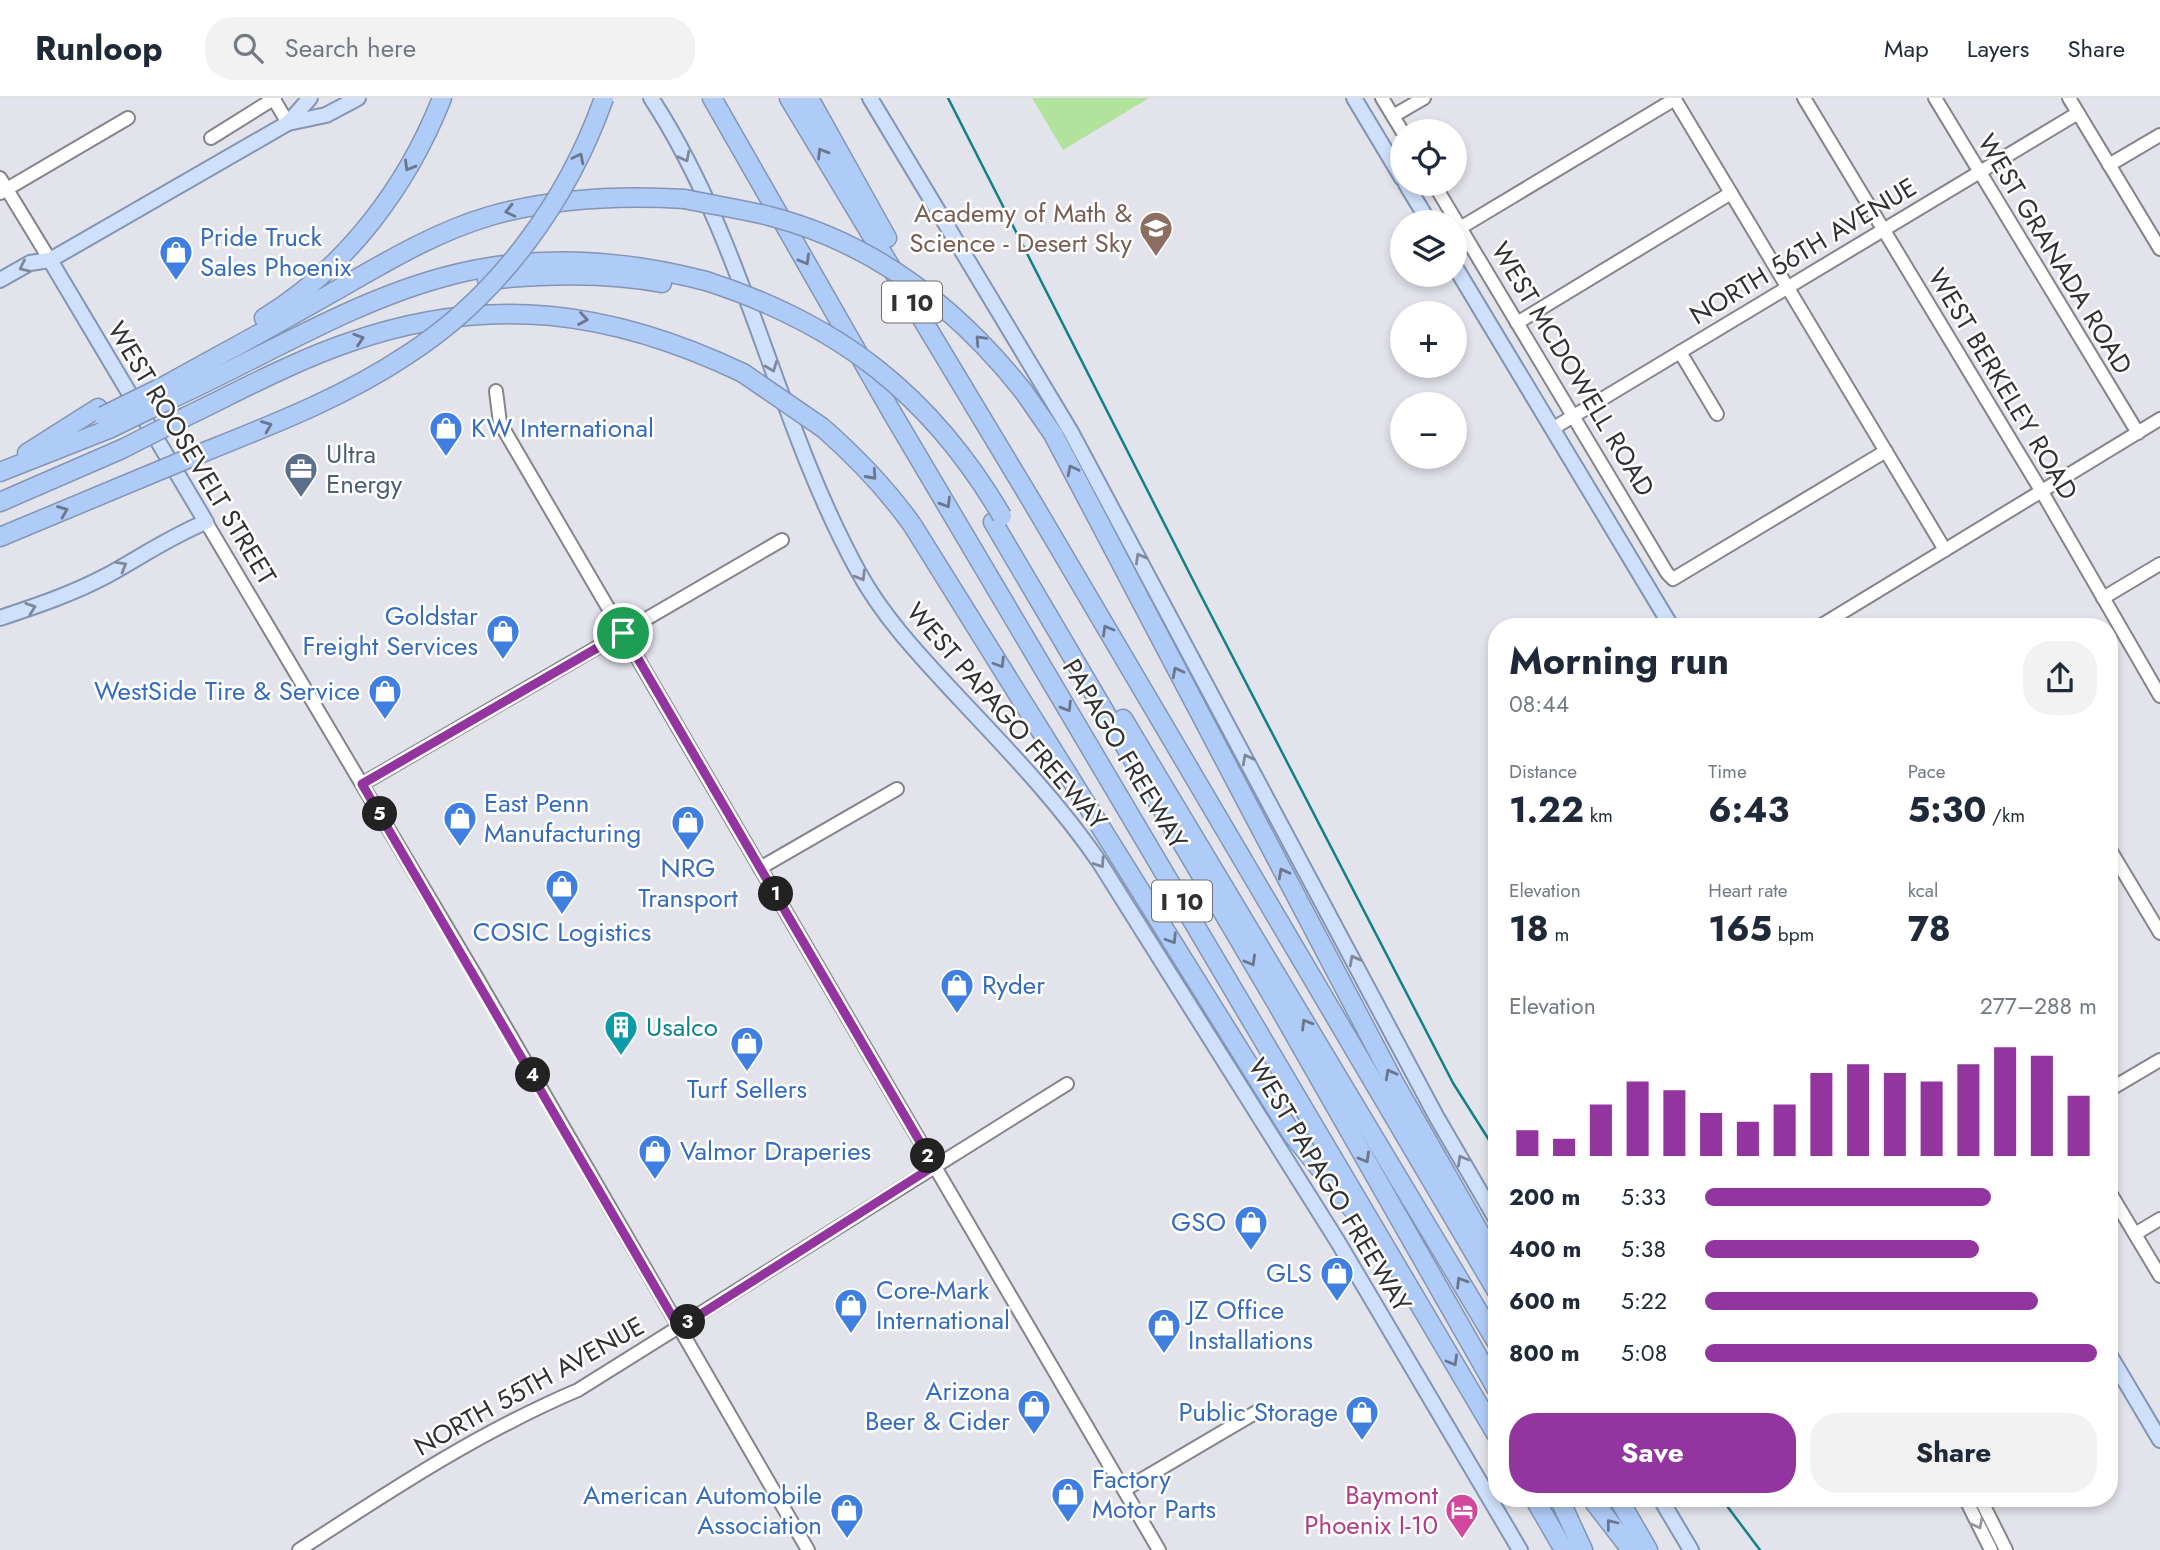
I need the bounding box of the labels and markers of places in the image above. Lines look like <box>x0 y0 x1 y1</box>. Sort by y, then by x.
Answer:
place label: Academy of Math & Science - Desert Sky <box>909 194 1133 262</box>
school or university icon: Academy of Math & Science - Desert Sky <box>1137 209 1175 258</box>
place label: Pride Truck Sales Phoenix <box>200 218 351 286</box>
shop icon: Pride Truck Sales Phoenix <box>157 233 195 282</box>
shop icon: KW International <box>427 409 465 458</box>
place label: KW International <box>471 409 654 447</box>
place label: Ultra Energy <box>326 435 403 503</box>
office icon: Ultra Energy <box>282 450 320 499</box>
place label: Goldstar Freight Services <box>302 597 478 665</box>
pin <box>593 603 653 663</box>
shop icon: Goldstar Freight Services <box>484 612 522 661</box>
place label: WestSide Tire & Service <box>94 672 360 710</box>
shop icon: WestSide Tire & Service <box>366 672 404 721</box>
place label: East Penn Manufacturing <box>484 784 641 852</box>
pin: 5 <box>362 796 398 832</box>
shop icon: East Penn Manufacturing <box>441 799 479 848</box>
shop icon: NRG Transport <box>669 803 707 852</box>
place label: NRG Transport <box>638 849 739 917</box>
shop icon: COSIC Logistics <box>543 867 581 916</box>
pin: 1 <box>758 876 794 912</box>
place label: COSIC Logistics <box>473 913 651 951</box>
shop icon: Ryder <box>938 966 976 1015</box>
place label: Ryder <box>982 966 1045 1004</box>
building icon: Usalco <box>602 1008 640 1057</box>
place label: Usalco <box>646 1008 718 1046</box>
shop icon: Turf Sellers <box>728 1024 766 1073</box>
pin: 4 <box>516 1058 550 1093</box>
place label: Turf Sellers <box>687 1070 807 1108</box>
shop icon: Valmor Draperies <box>636 1132 674 1181</box>
place label: Valmor Draperies <box>680 1132 871 1170</box>
pin: 2 <box>911 1138 946 1174</box>
place label: GSO <box>1171 1203 1226 1241</box>
shop icon: GSO <box>1232 1203 1270 1252</box>
place label: GLS <box>1266 1254 1312 1292</box>
shop icon: GLS <box>1318 1254 1356 1303</box>
place label: Core-Mark International <box>876 1271 1010 1339</box>
shop icon: Core-Mark International <box>832 1286 870 1335</box>
place label: JZ Office Installations <box>1185 1291 1313 1359</box>
pin: 3 <box>670 1304 706 1340</box>
shop icon: JZ Office Installations <box>1145 1306 1183 1355</box>
place label: Arizona Beer & Cider <box>865 1372 1010 1440</box>
shop icon: Arizona Beer & Cider <box>1015 1387 1053 1436</box>
place label: Public Storage <box>1179 1393 1338 1431</box>
shop icon: Public Storage <box>1343 1393 1381 1442</box>
place label: Factory Motor Parts <box>1092 1460 1216 1528</box>
shop icon: Factory Motor Parts <box>1049 1475 1087 1524</box>
place label: American Automobile Association <box>583 1476 822 1544</box>
place label: Baymont Phoenix I-10 <box>1304 1476 1439 1544</box>
shop icon: American Automobile Association <box>828 1491 866 1540</box>
hotel icon: Baymont Phoenix I-10 <box>1443 1491 1481 1540</box>

